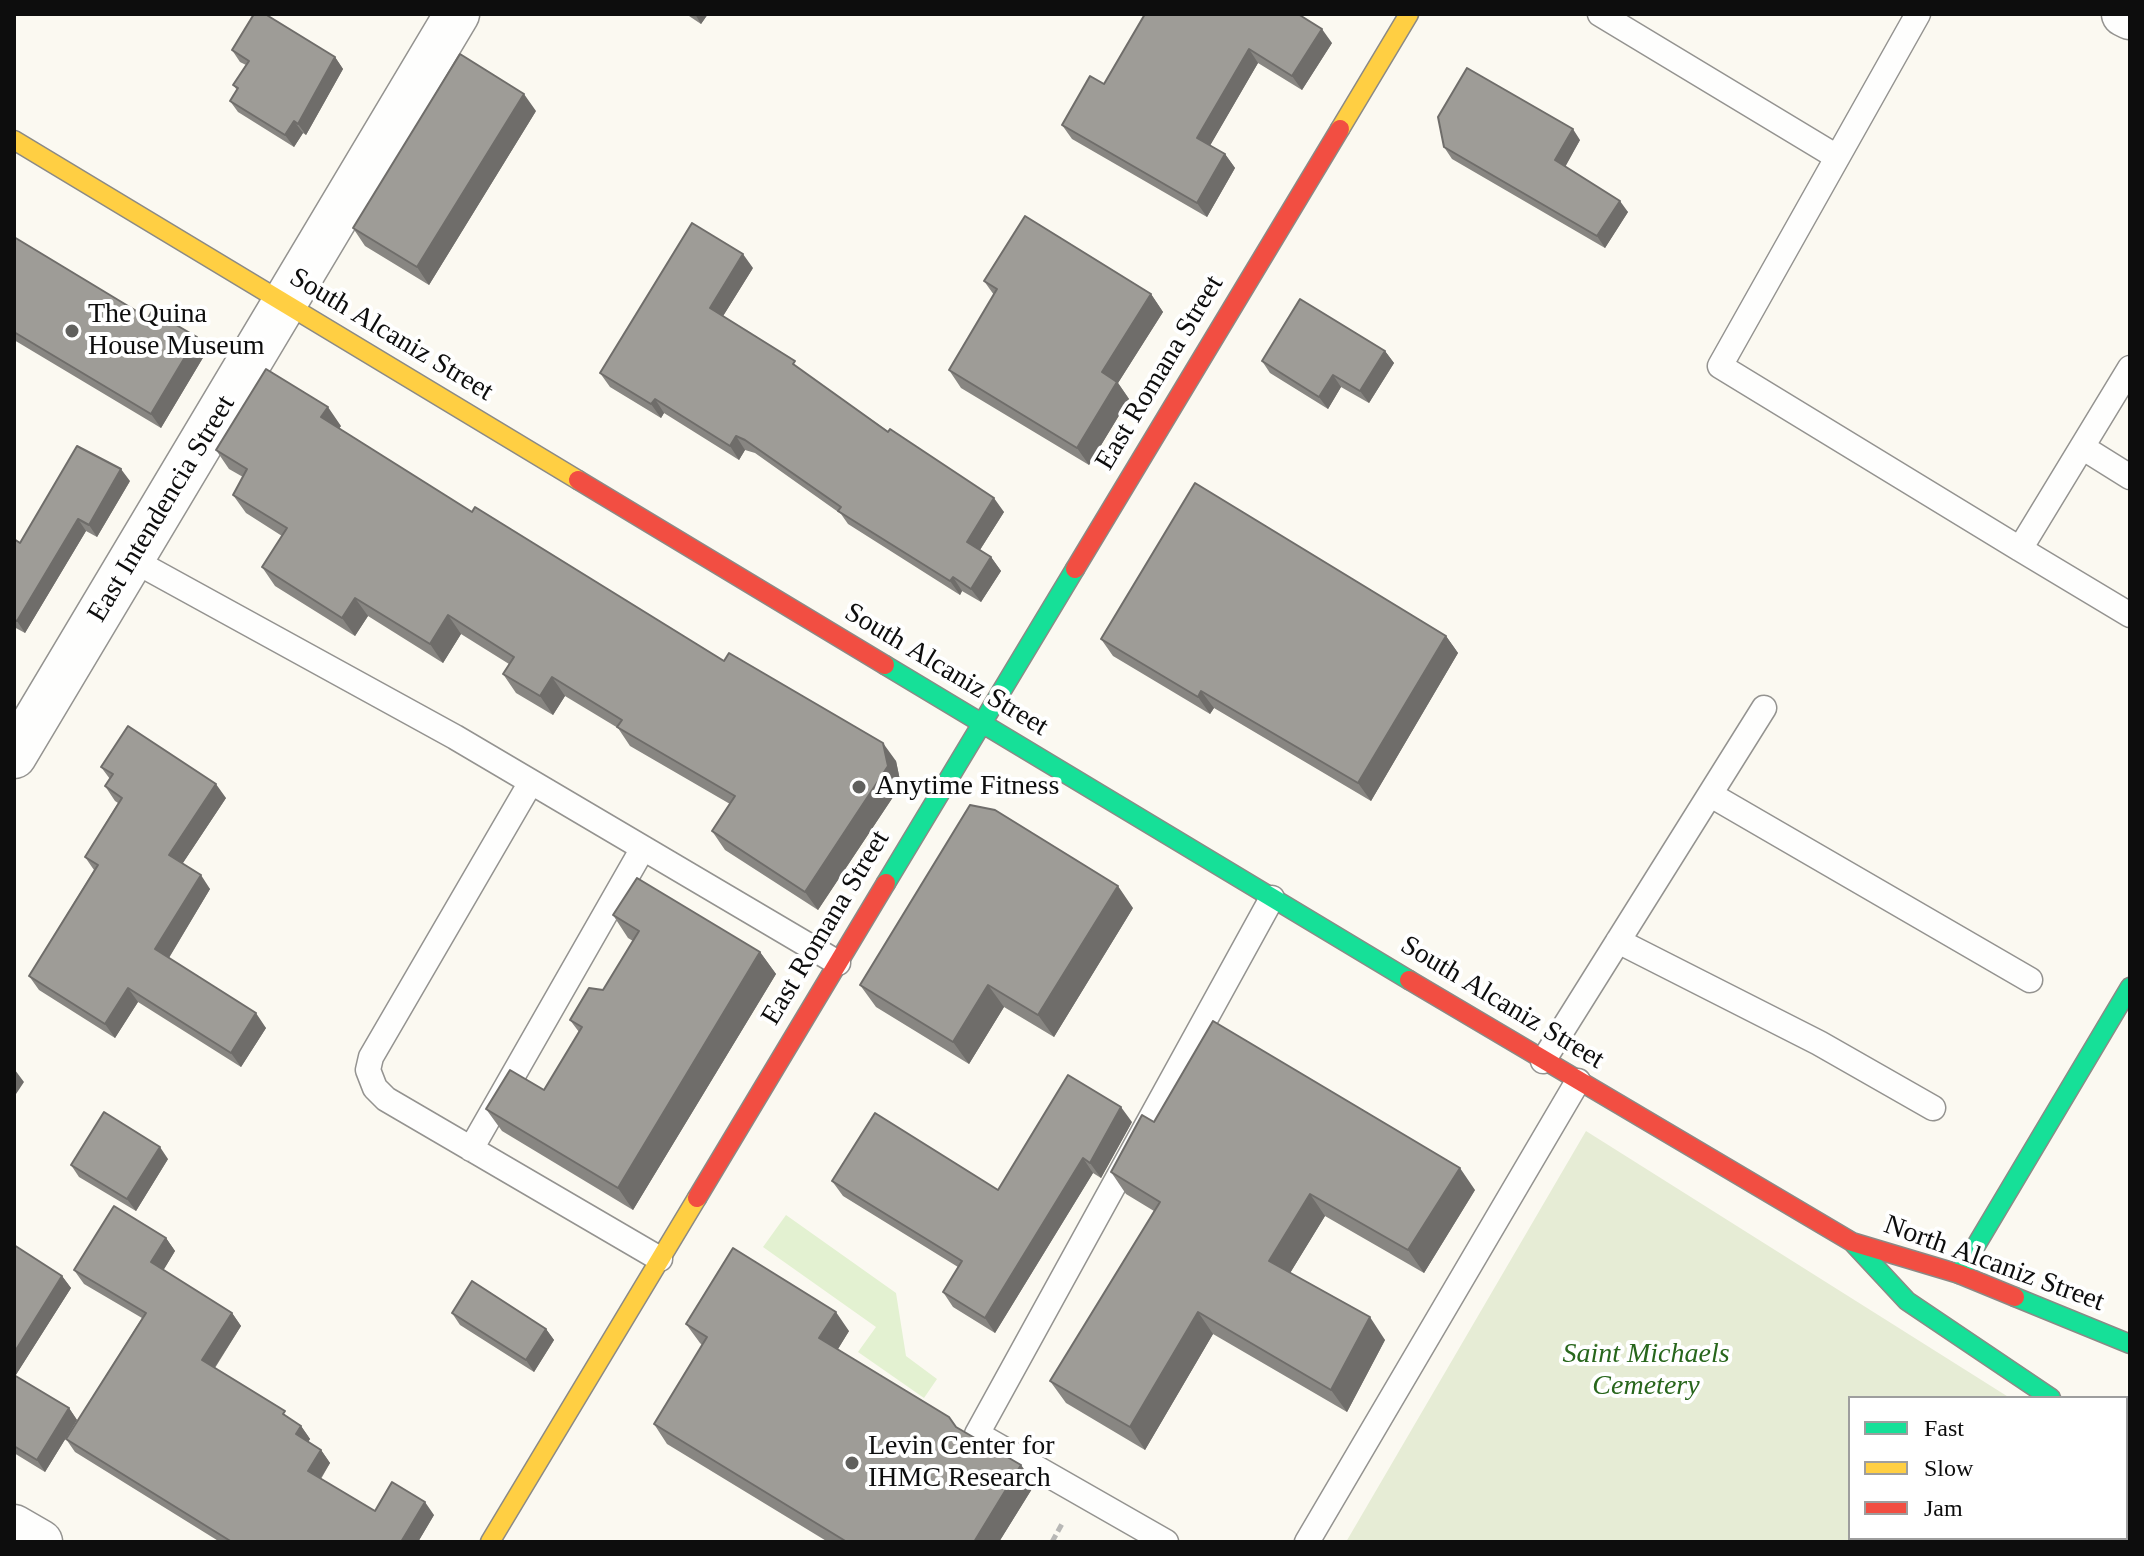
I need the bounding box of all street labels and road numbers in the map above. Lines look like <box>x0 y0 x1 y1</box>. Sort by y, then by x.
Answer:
street label: South Alcaniz Street <box>283 261 499 409</box>
street label: East Romana Street <box>1089 270 1231 476</box>
street label: East Intendencia Street <box>81 390 243 628</box>
street label: South Alcaniz Street <box>838 596 1054 744</box>
street label: East Romana Street <box>755 825 897 1031</box>
street label: South Alcaniz Street <box>1394 929 1610 1077</box>
street label: North Alcaniz Street <box>1879 1209 2109 1319</box>

